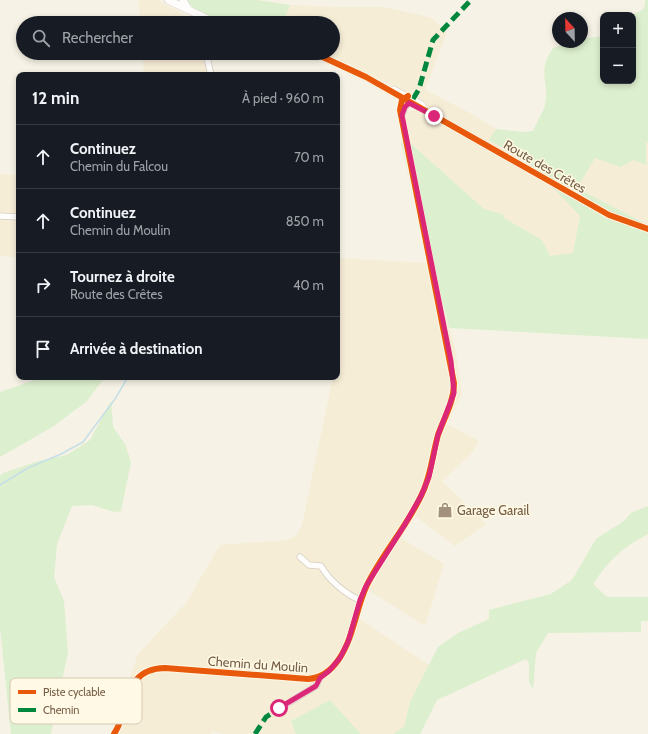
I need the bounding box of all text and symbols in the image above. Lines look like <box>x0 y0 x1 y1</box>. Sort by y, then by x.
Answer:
north arrow <box>552 12 588 48</box>
map controls <box>600 12 636 84</box>
button: + <box>600 12 636 48</box>
search box <box>16 16 340 60</box>
icon: search <box>30 27 52 49</box>
text: Rechercher <box>62 29 133 47</box>
button: − <box>600 48 636 84</box>
text: 12 min <box>32 88 79 108</box>
text: À pied · 960 m <box>242 90 324 106</box>
route end <box>425 107 443 125</box>
street label: Route des Crêtes <box>501 136 590 196</box>
text: Continuez <box>70 140 136 158</box>
icon: ahead <box>32 146 54 168</box>
text: 70 m <box>294 149 324 165</box>
text: Chemin du Falcou <box>70 158 168 174</box>
text: Continuez <box>70 204 136 222</box>
icon: ahead <box>32 210 54 232</box>
text: 850 m <box>286 213 324 229</box>
text: Chemin du Moulin <box>70 222 170 238</box>
text: Tournez à droite <box>70 268 175 286</box>
icon: right <box>32 274 54 296</box>
text: 40 m <box>293 277 324 293</box>
text: Route des Crêtes <box>70 286 163 302</box>
icon: arrive <box>32 338 54 360</box>
text: Arrivée à destination <box>70 340 202 358</box>
shop icon: Garage Garail <box>436 501 454 519</box>
place label: Garage Garail <box>457 502 529 518</box>
street label: Chemin du Moulin <box>207 653 309 675</box>
legend <box>10 678 142 724</box>
text: Piste cyclable <box>43 685 106 699</box>
route start <box>270 699 288 717</box>
text: Chemin <box>43 703 80 717</box>

